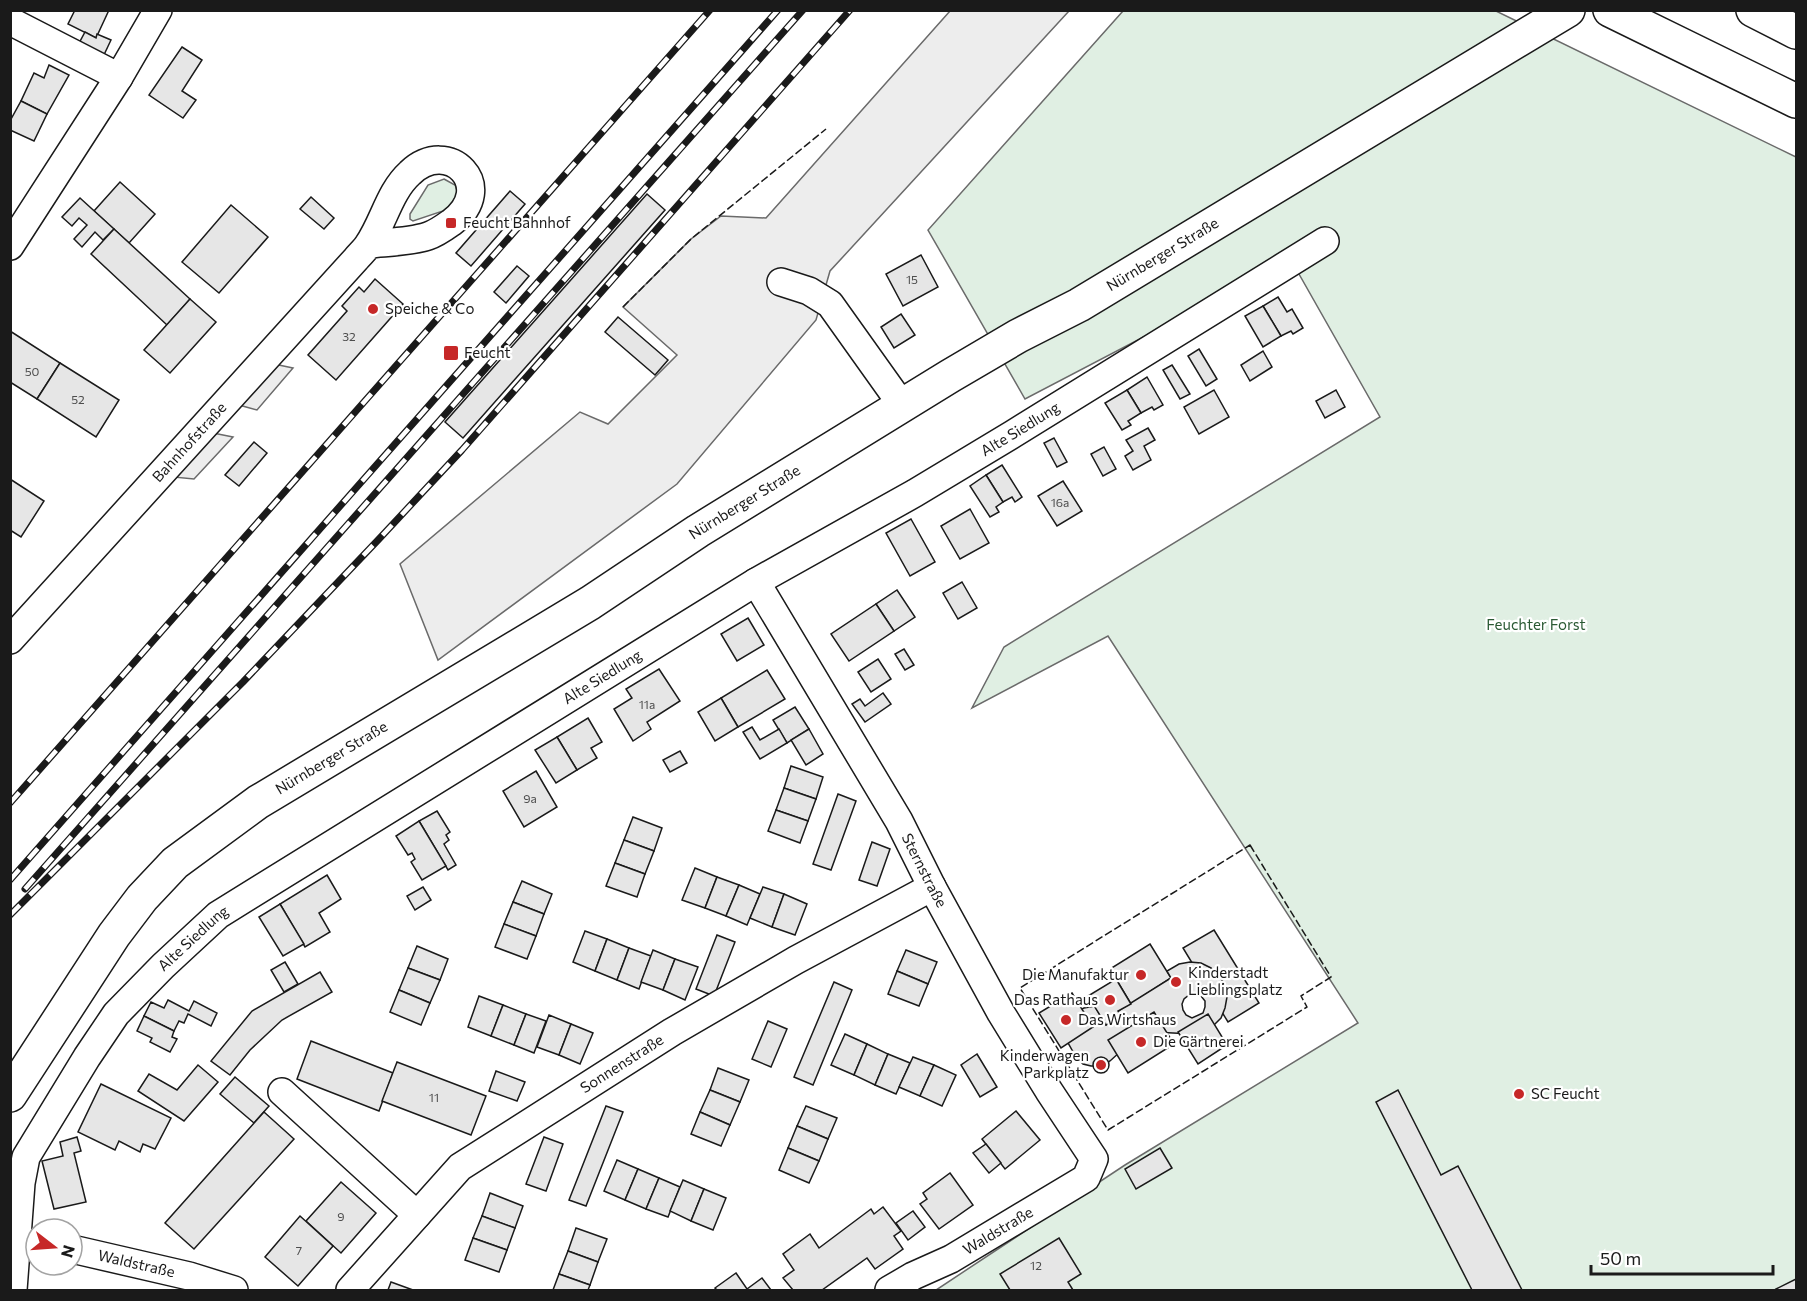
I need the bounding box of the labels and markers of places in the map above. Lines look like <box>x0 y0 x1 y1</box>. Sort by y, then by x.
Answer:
place label: Feucht Bahnhof <box>463 213 571 231</box>
marker: Feucht Bahnhof <box>444 216 458 230</box>
place label: Speiche & Co <box>385 299 474 317</box>
marker: Speiche & Co <box>366 302 380 316</box>
place label: Feucht <box>464 343 511 361</box>
marker: Feucht <box>442 344 460 362</box>
place label: Kinderstadt Lieblingsplatz <box>1188 963 1283 998</box>
place label: Die Manufaktur <box>1022 965 1129 983</box>
marker: Die Manufaktur <box>1134 968 1148 982</box>
marker: Kinderstadt Lieblingsplatz <box>1169 975 1183 989</box>
place label: Das Rathaus <box>1014 990 1098 1008</box>
marker: Das Rathaus <box>1103 993 1117 1007</box>
place label: Das Wirtshaus <box>1078 1010 1177 1028</box>
marker: Das Wirtshaus <box>1059 1013 1073 1027</box>
place label: Die Gärtnerei <box>1153 1032 1244 1050</box>
marker: Die Gärtnerei <box>1134 1035 1148 1049</box>
place label: Kinderwagen Parkplatz <box>1000 1046 1089 1081</box>
marker: Kinderwagen Parkplatz <box>1094 1058 1108 1072</box>
place label: SC Feucht <box>1531 1084 1600 1102</box>
marker: SC Feucht <box>1512 1087 1526 1101</box>

